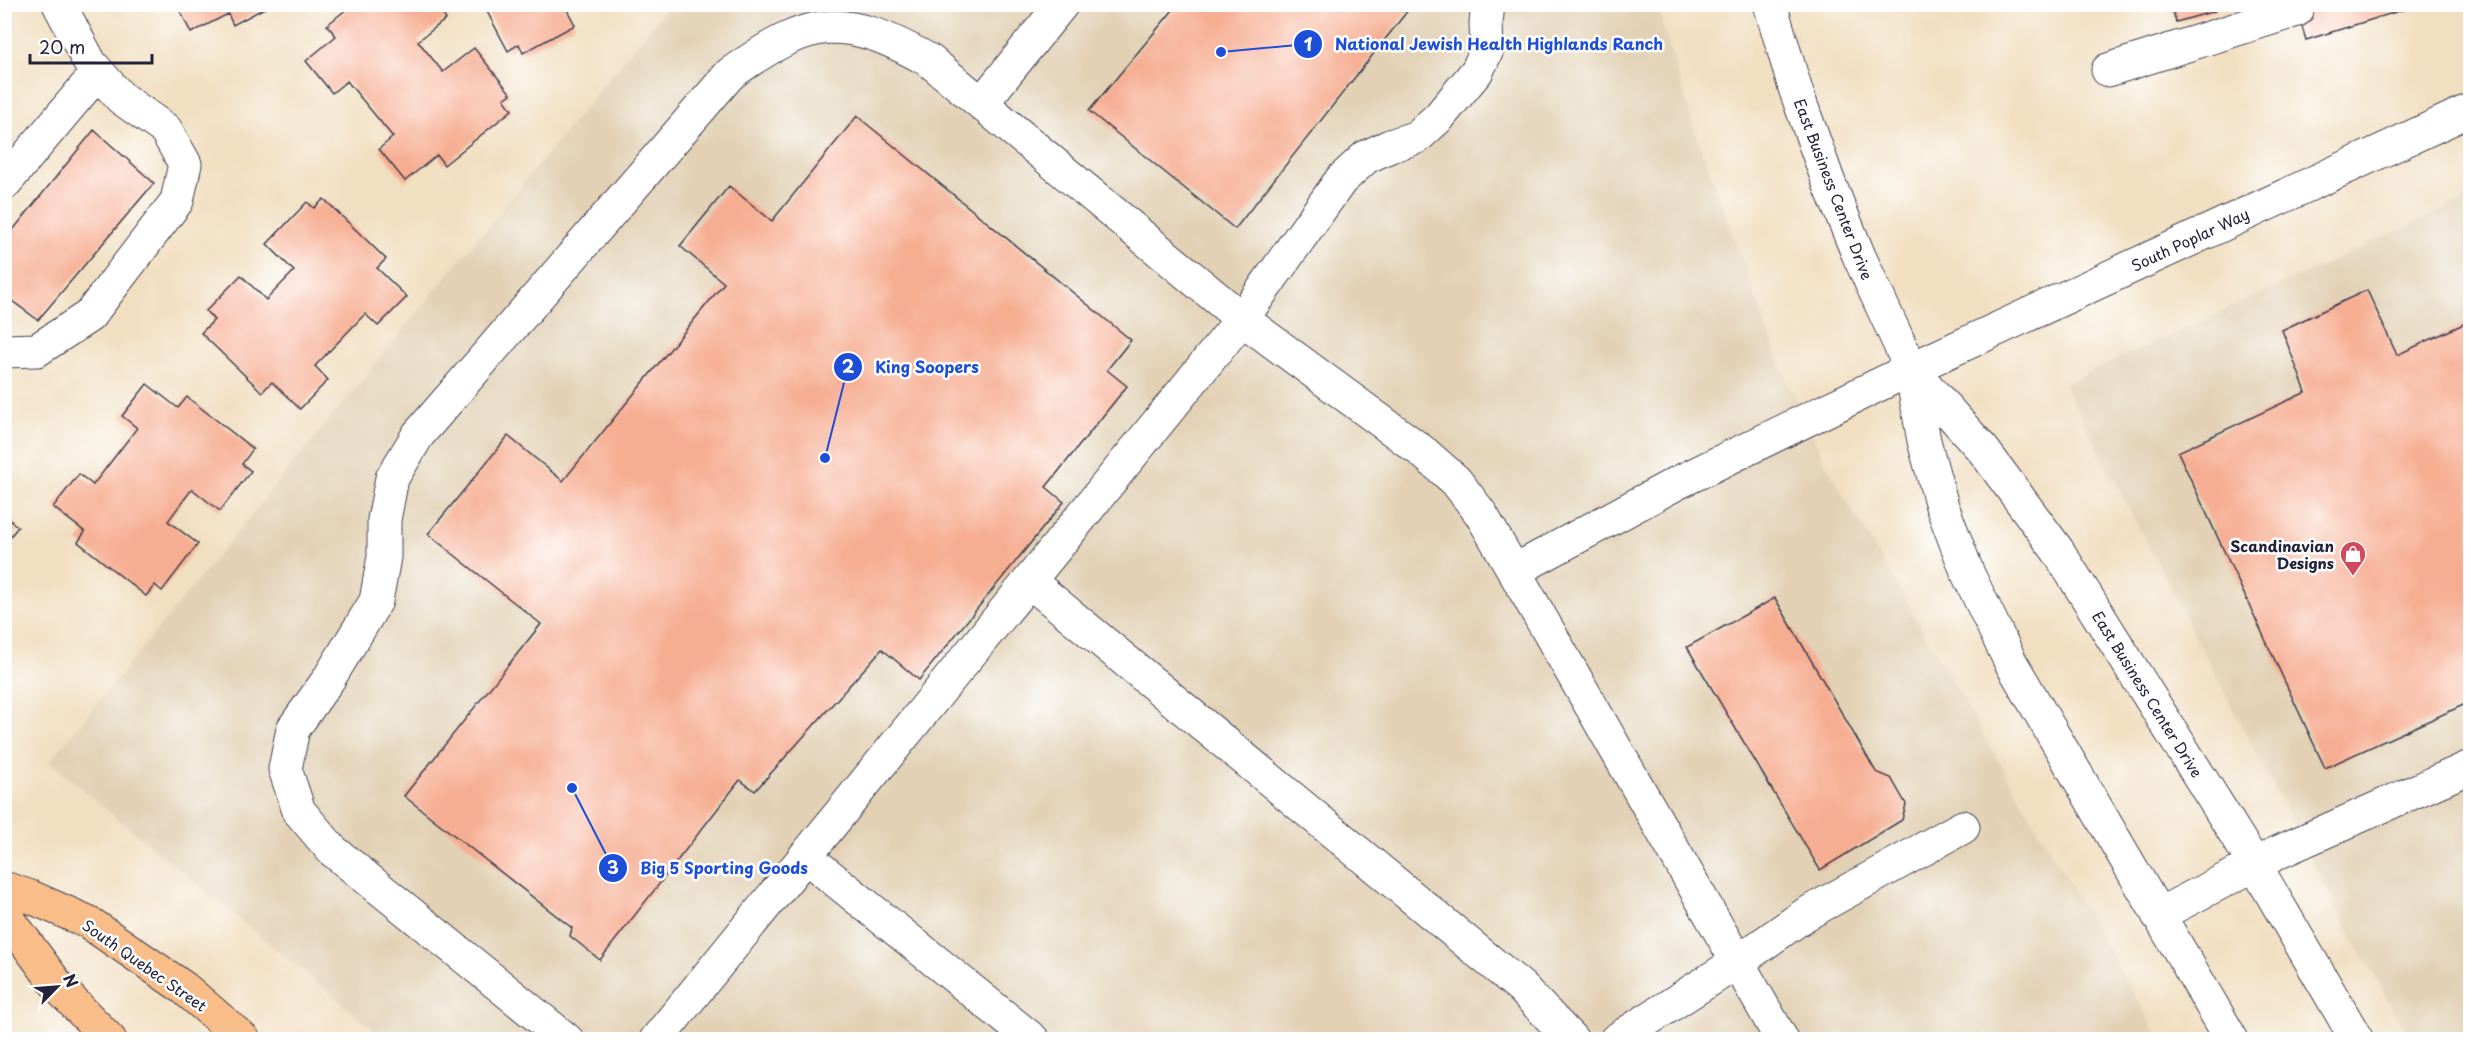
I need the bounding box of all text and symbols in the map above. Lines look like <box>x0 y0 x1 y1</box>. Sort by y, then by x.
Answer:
scale bar <box>30 27 152 65</box>
callout: National Jewish Health Highlands Ranch <box>1293 27 1675 61</box>
text: 1 <box>1304 30 1313 57</box>
text: National Jewish Health Highlands Ranch <box>1335 31 1663 55</box>
text: 20 m <box>39 33 85 60</box>
street label: East Business Center Drive <box>1789 95 1879 283</box>
street label: South Poplar Way <box>2127 202 2253 276</box>
callout: King Soopers <box>833 350 991 384</box>
text: 2 <box>842 352 855 379</box>
text: King Soopers <box>875 354 979 378</box>
place label: Scandinavian Designs <box>2230 534 2334 574</box>
shop icon: Scandinavian Designs <box>2338 539 2368 577</box>
street label: East Business Center Drive <box>2087 606 2209 782</box>
callout: Big 5 Sporting Goods <box>598 851 821 885</box>
text: 3 <box>607 853 619 880</box>
text: Big 5 Sporting Goods <box>640 855 808 879</box>
street label: South Quebec Street <box>78 913 212 1017</box>
north arrow <box>27 957 87 1017</box>
text: N <box>58 969 85 991</box>

